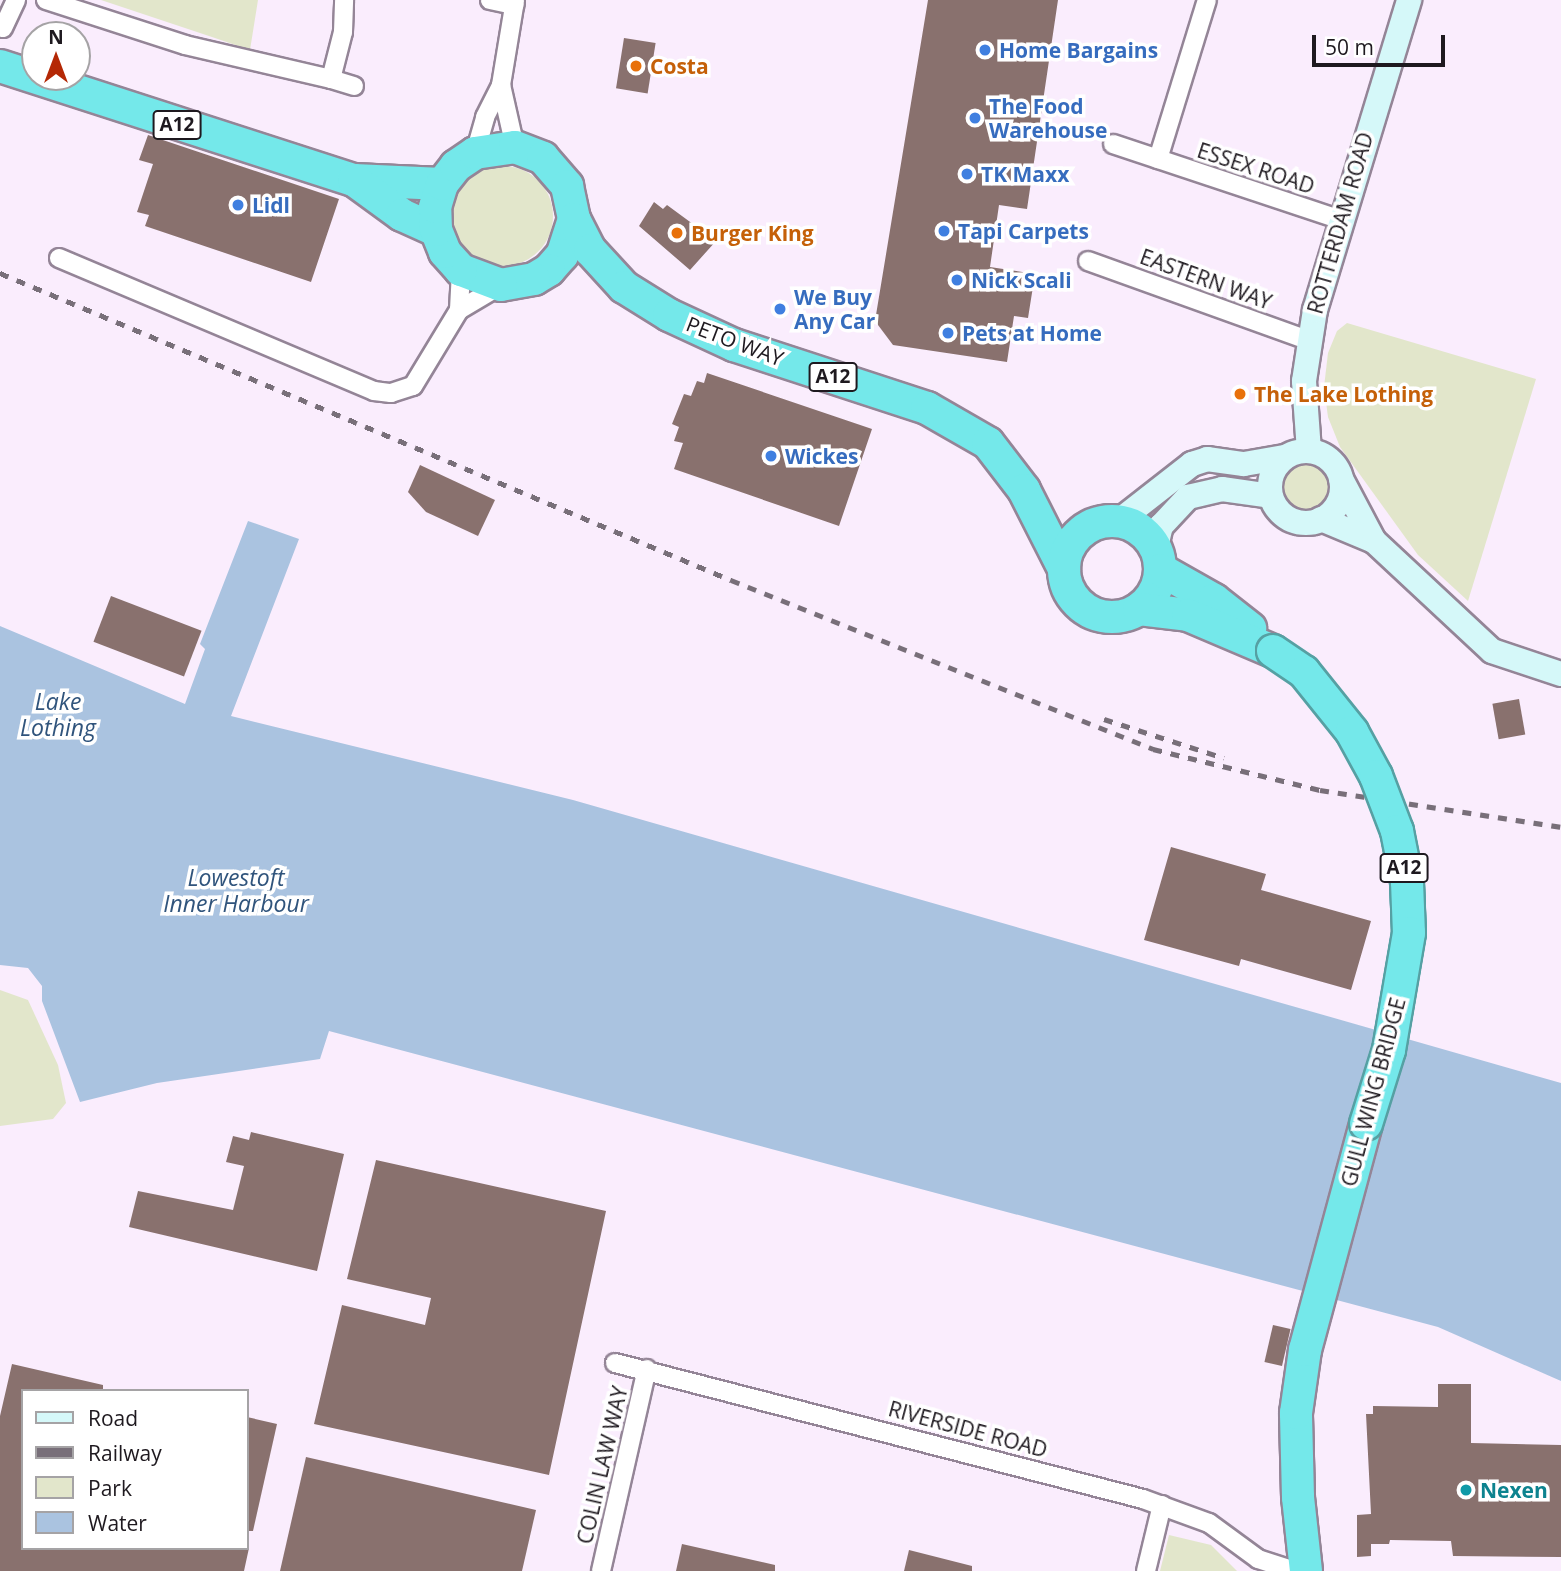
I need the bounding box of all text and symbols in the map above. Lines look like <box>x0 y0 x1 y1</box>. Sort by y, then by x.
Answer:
north arrow <box>21 21 91 91</box>
scale bar <box>1316 21 1449 65</box>
text: N <box>48 24 64 50</box>
text: 50 m <box>1325 33 1374 61</box>
place label: Home Bargains <box>999 37 1158 63</box>
marker: Home Bargains <box>977 42 993 58</box>
place label: Costa <box>650 53 709 79</box>
marker: Costa <box>628 58 644 74</box>
place label: The Food Warehouse <box>989 93 1107 143</box>
road number: A12 <box>152 110 202 140</box>
marker: The Food Warehouse <box>967 110 983 126</box>
street label: ROTTERDAM ROAD <box>1302 129 1378 317</box>
street label: ESSEX ROAD <box>1194 137 1318 199</box>
place label: TK Maxx <box>981 161 1069 187</box>
marker: TK Maxx <box>959 166 975 182</box>
place label: Lidl <box>252 192 290 218</box>
marker: Lidl <box>230 197 246 213</box>
place label: Tapi Carpets <box>958 218 1089 244</box>
place label: Burger King <box>691 220 814 246</box>
marker: Tapi Carpets <box>936 223 952 239</box>
marker: Burger King <box>669 225 685 241</box>
street label: EASTERN WAY <box>1137 244 1275 314</box>
place label: Nick Scali <box>971 267 1072 293</box>
marker: Nick Scali <box>949 272 965 288</box>
place label: We Buy Any Car <box>794 284 875 334</box>
marker: We Buy Any Car <box>772 301 788 317</box>
street label: PETO WAY <box>683 311 787 371</box>
place label: Pets at Home <box>962 320 1102 346</box>
marker: Pets at Home <box>940 325 956 341</box>
road number: A12 <box>808 362 858 392</box>
place label: The Lake Lothing <box>1254 381 1433 407</box>
marker: The Lake Lothing <box>1232 386 1248 402</box>
place label: Wickes <box>785 443 858 469</box>
marker: Wickes <box>763 448 779 464</box>
water label: Lake Lothing <box>20 687 96 741</box>
road number: A12 <box>1380 852 1428 884</box>
water label: Lowestoft Inner Harbour <box>163 863 309 917</box>
street label: GULL WING BRIDGE <box>1336 995 1410 1189</box>
street label: COLIN LAW WAY <box>572 1384 632 1546</box>
legend <box>21 1389 248 1550</box>
street label: RIVERSIDE ROAD <box>886 1396 1050 1462</box>
text: Road <box>88 1404 138 1432</box>
text: Railway <box>88 1439 162 1467</box>
text: Park <box>88 1474 132 1502</box>
place label: Nexen <box>1480 1477 1548 1503</box>
marker: Nexen <box>1458 1482 1474 1498</box>
text: Water <box>88 1509 147 1537</box>

